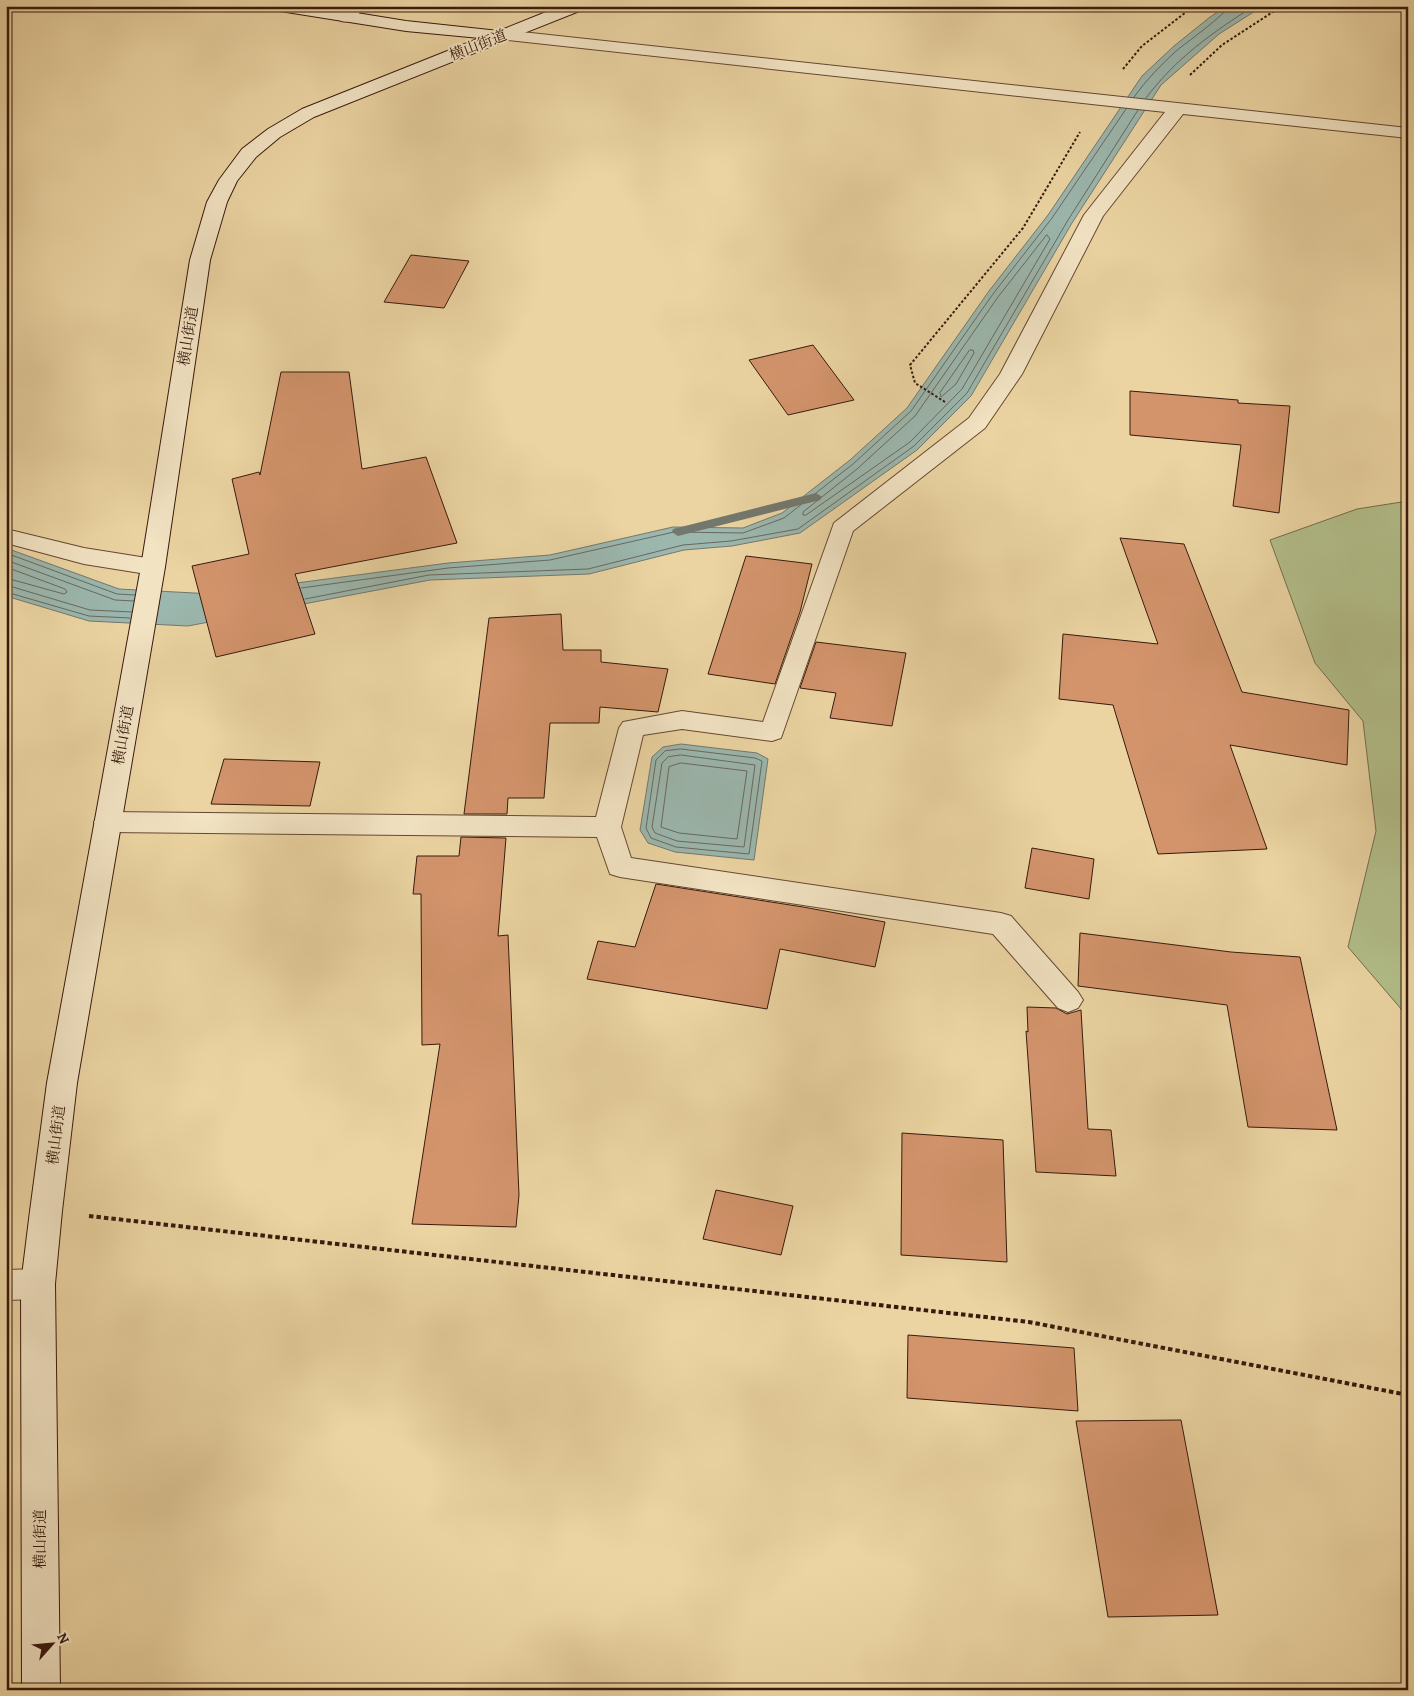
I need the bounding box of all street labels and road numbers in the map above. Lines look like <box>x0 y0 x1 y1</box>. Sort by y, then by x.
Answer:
street label: 横山街道 <box>446 25 510 65</box>
street label: 横山街道 <box>173 305 203 367</box>
street label: 横山街道 <box>108 704 138 766</box>
street label: 横山街道 <box>42 1104 70 1166</box>
street label: 横山街道 <box>30 1509 50 1569</box>

